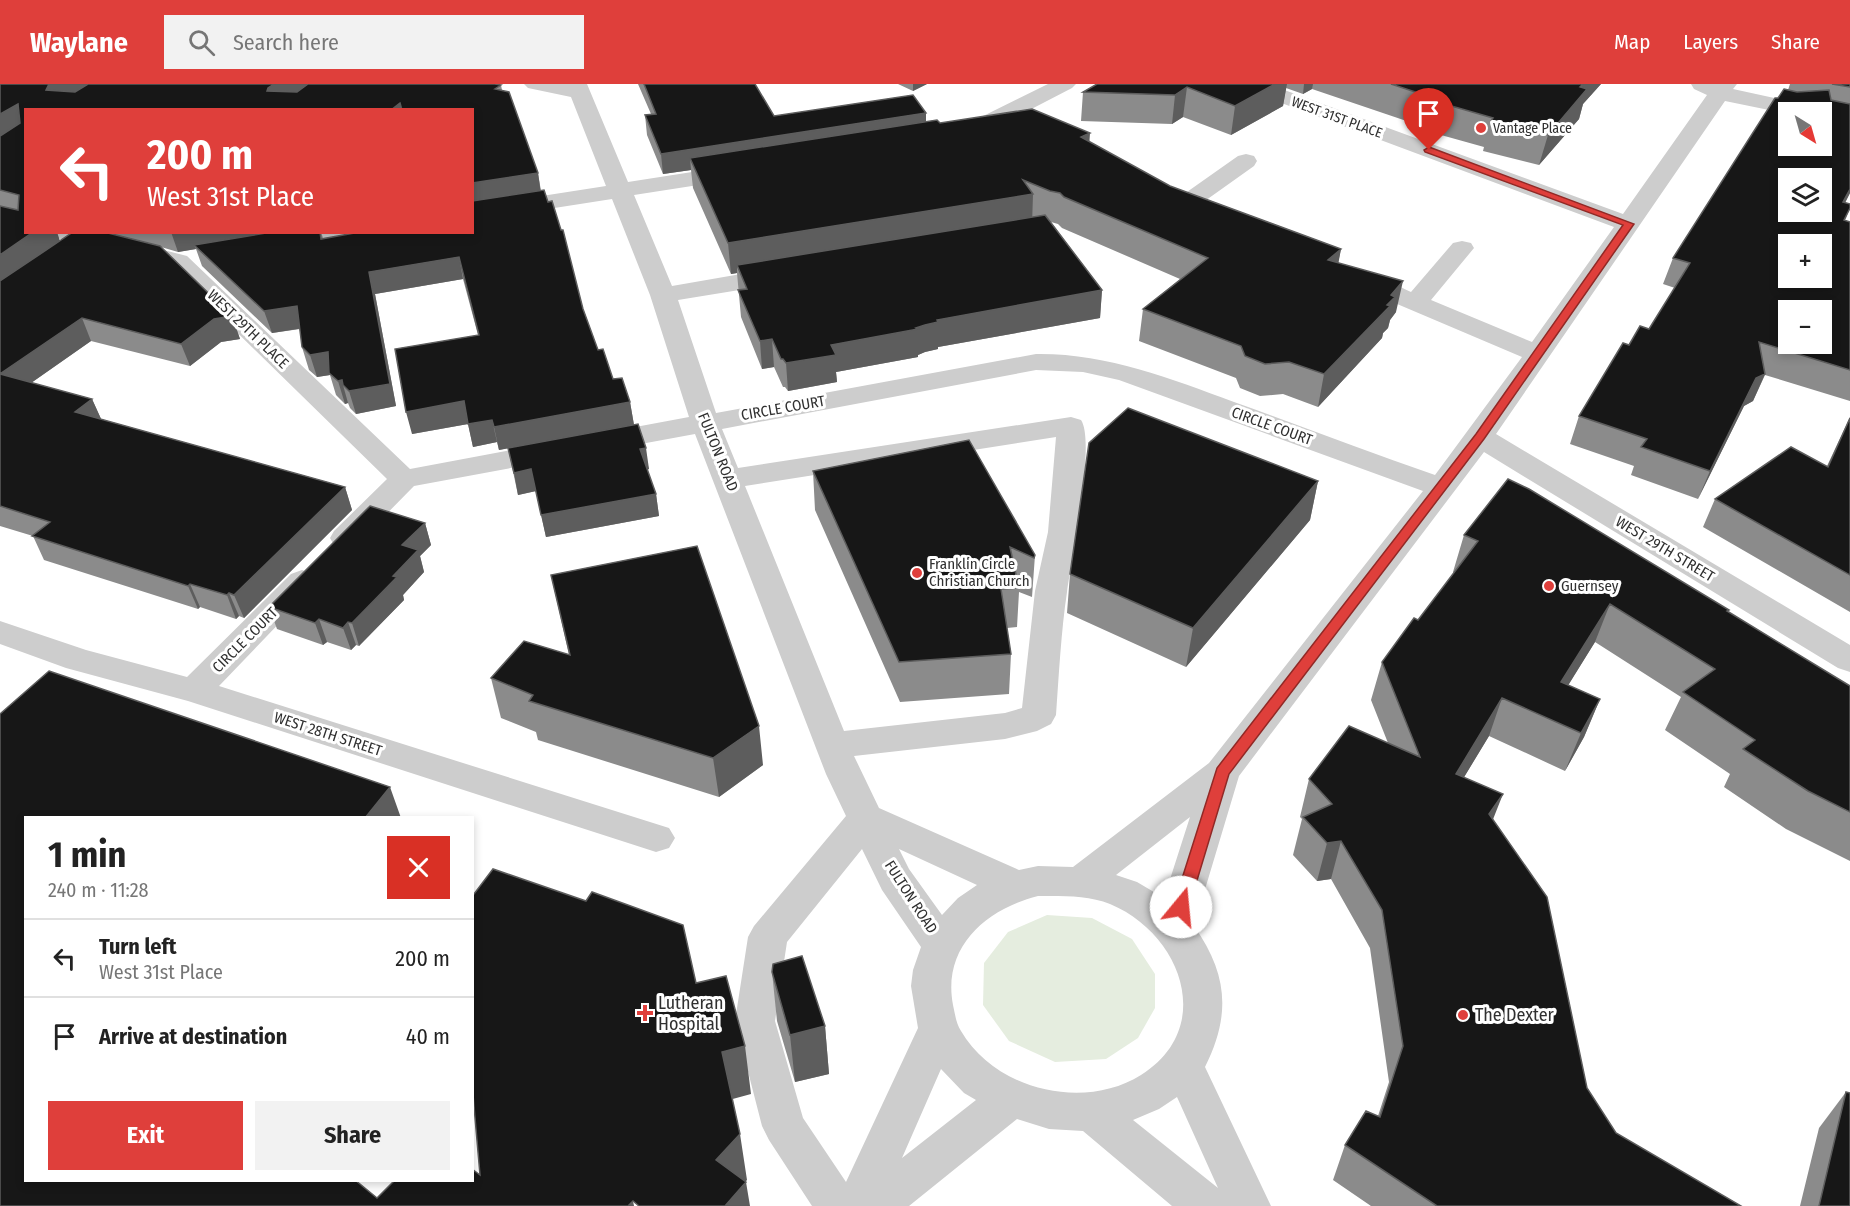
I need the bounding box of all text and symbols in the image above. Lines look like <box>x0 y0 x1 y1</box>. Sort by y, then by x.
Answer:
search box <box>164 15 584 69</box>
text: Waylane <box>30 26 128 59</box>
icon: search <box>185 26 218 59</box>
text: Search here <box>233 29 339 56</box>
text: Map <box>1614 29 1650 55</box>
text: Layers <box>1683 29 1738 55</box>
text: Share <box>1771 29 1820 55</box>
pin <box>1403 88 1454 150</box>
street label: WEST 31ST PLACE <box>1289 93 1385 142</box>
icon: arrive <box>1412 97 1445 130</box>
north arrow <box>1778 102 1832 156</box>
map controls <box>1778 102 1832 354</box>
place label: Vantage Place <box>1493 120 1572 137</box>
marker: Vantage Place <box>1474 121 1488 135</box>
text: 200 m <box>147 130 253 180</box>
icon: left <box>48 132 126 210</box>
button: layers <box>1778 168 1832 222</box>
text: West 31st Place <box>147 181 314 213</box>
button: + <box>1778 234 1832 288</box>
street label: WEST 29TH PLACE <box>204 286 292 372</box>
button: − <box>1778 300 1832 354</box>
street label: CIRCLE COURT <box>740 392 826 424</box>
street label: CIRCLE COURT <box>1229 403 1315 449</box>
street label: FULTON ROAD <box>694 410 742 494</box>
street label: WEST 29TH STREET <box>1612 512 1718 586</box>
place label: Franklin Circle Christian Church <box>929 555 1030 590</box>
marker: Franklin Circle Christian Church <box>910 566 924 580</box>
place label: Guernsey <box>1561 577 1619 595</box>
marker: Guernsey <box>1542 579 1556 593</box>
street label: CIRCLE COURT <box>209 604 281 676</box>
street label: WEST 28TH STREET <box>272 708 384 760</box>
text: 1 min <box>48 833 126 877</box>
button: close <box>387 836 450 899</box>
street label: FULTON ROAD <box>881 857 941 937</box>
position arrow <box>1149 875 1213 939</box>
text: 240 m · 11:28 <box>48 878 149 902</box>
text: Turn left <box>99 933 177 960</box>
icon: left <box>48 942 81 975</box>
text: 200 m <box>395 945 450 972</box>
text: West 31st Place <box>99 960 223 984</box>
place label: Lutheran Hospital <box>658 992 723 1035</box>
marker: Lutheran Hospital <box>636 1004 654 1022</box>
place label: The Dexter <box>1475 1004 1555 1026</box>
marker: The Dexter <box>1456 1008 1470 1022</box>
icon: arrive <box>48 1020 81 1053</box>
text: Arrive at destination <box>99 1023 287 1050</box>
text: 40 m <box>406 1023 450 1050</box>
button: Exit <box>48 1101 243 1170</box>
button: Share <box>255 1101 450 1170</box>

